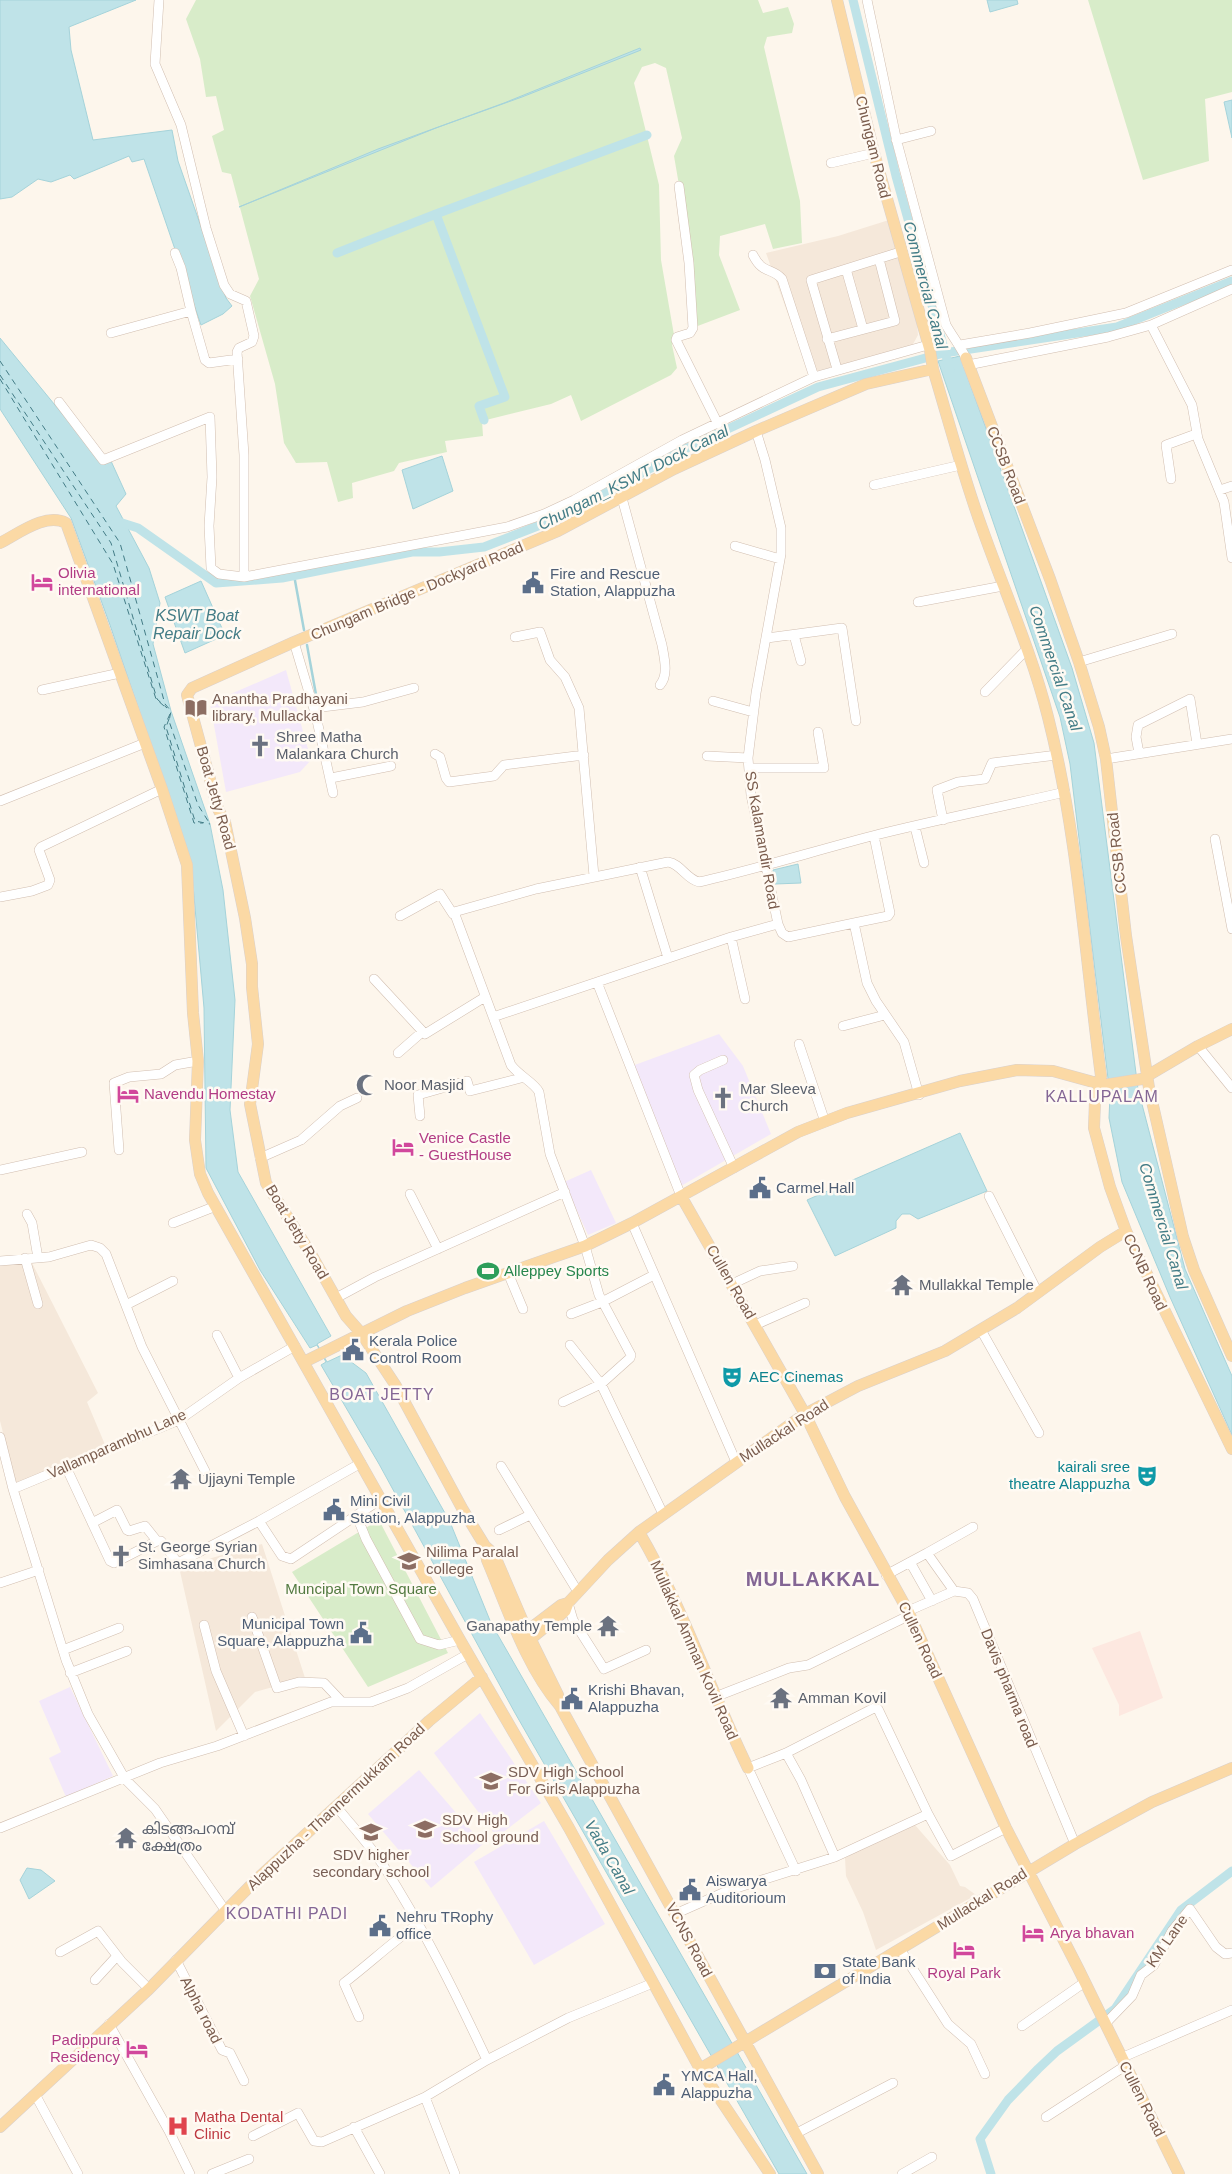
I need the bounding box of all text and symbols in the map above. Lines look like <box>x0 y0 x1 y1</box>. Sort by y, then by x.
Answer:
street label: Chungam Road <box>853 94 894 200</box>
water label: Commercial Canal <box>900 219 951 351</box>
water label: Chungam_KSWT Dock Canal <box>535 422 732 533</box>
street label: CCSB Road <box>984 424 1029 506</box>
street label: Chungam Bridge - Dockyard Road <box>308 538 526 643</box>
place label: Olivia international <box>58 564 140 598</box>
place label: Fire and Rescue Station, Alappuzha <box>550 565 676 599</box>
hotel icon: Olivia international <box>29 569 55 595</box>
public building icon: Fire and Rescue Station, Alappuzha <box>520 570 546 596</box>
water label: Commercial Canal <box>1026 603 1085 734</box>
water label: KSWT Boat Repair Dock <box>153 607 242 642</box>
place label: Anantha Pradhayani library, Mullackal <box>212 690 348 724</box>
library icon: Anantha Pradhayani library, Mullackal <box>183 695 209 721</box>
place label: Shree Matha Malankara Church <box>276 728 399 762</box>
church icon: Shree Matha Malankara Church <box>247 733 273 759</box>
street label: Boat Jetty Road <box>194 744 239 852</box>
street label: SS Kalamandir Road <box>742 769 783 910</box>
street label: CCSB Road <box>1104 812 1129 895</box>
mosque icon: Noor Masjid <box>354 1072 380 1098</box>
place label: Noor Masjid <box>384 1076 464 1093</box>
place label: Mar Sleeva Church <box>740 1080 817 1114</box>
hotel icon: Navendu Homestay <box>115 1081 141 1107</box>
place label: Navendu Homestay <box>144 1085 276 1102</box>
church icon: Mar Sleeva Church <box>710 1085 736 1111</box>
district label: KALLUPALAM <box>1045 1088 1159 1105</box>
place label: Venice Castle - GuestHouse <box>419 1129 512 1163</box>
hotel icon: Venice Castle - GuestHouse <box>390 1134 416 1160</box>
water label: Commercial Canal <box>1136 1161 1191 1292</box>
public building icon: Carmel Hall <box>747 1175 773 1201</box>
place label: Carmel Hall <box>776 1179 854 1196</box>
street label: Boat Jetty Road <box>263 1182 332 1282</box>
street label: CCNB Road <box>1120 1231 1171 1313</box>
street label: Cullen Road <box>703 1242 759 1322</box>
sports icon: Alleppey Sports <box>475 1258 501 1284</box>
place label: Alleppey Sports <box>504 1262 609 1279</box>
temple icon: Mullakkal Temple <box>889 1272 915 1298</box>
place label: Mullakkal Temple <box>919 1276 1034 1293</box>
place label: Kerala Police Control Room <box>369 1332 462 1366</box>
public building icon: Kerala Police Control Room <box>340 1337 366 1363</box>
theatre icon: AEC Cinemas <box>719 1364 745 1390</box>
place label: AEC Cinemas <box>749 1368 843 1385</box>
district label: BOAT JETTY <box>329 1386 435 1403</box>
street label: Mullackal Road <box>736 1396 831 1466</box>
street label: Vallamparambhu Lane <box>45 1405 189 1482</box>
place label: kairali sree theatre Alappuzha <box>1009 1458 1131 1492</box>
theatre icon: kairali sree theatre Alappuzha <box>1134 1463 1160 1489</box>
temple icon: Ujjayni Temple <box>168 1466 194 1492</box>
place label: Ujjayni Temple <box>198 1470 295 1487</box>
place label: Mini Civil Station, Alappuzha <box>350 1492 476 1526</box>
public building icon: Mini Civil Station, Alappuzha <box>321 1497 347 1523</box>
place label: St. George Syrian Simhasana Church <box>138 1538 266 1572</box>
church icon: St. George Syrian Simhasana Church <box>108 1543 134 1569</box>
place label: Nilima Paralal college <box>426 1543 519 1577</box>
school or university icon: Nilima Paralal college <box>396 1548 422 1574</box>
street label: Mullakkal Amman Kovil Road <box>647 1558 742 1742</box>
district label: MULLAKKAL <box>746 1568 880 1590</box>
park label: Muncipal Town Square <box>285 1580 437 1597</box>
street label: Cullen Road <box>895 1599 946 1681</box>
temple icon: Ganapathy Temple <box>595 1613 621 1639</box>
place label: Municipal Town Square, Alappuzha <box>217 1615 345 1649</box>
place label: Ganapathy Temple <box>466 1617 592 1634</box>
public building icon: Municipal Town Square, Alappuzha <box>348 1620 374 1646</box>
street label: Davis pharma road <box>978 1626 1041 1750</box>
place label: Krishi Bhavan, Alappuzha <box>588 1681 685 1715</box>
temple icon: Amman Kovil <box>768 1685 794 1711</box>
public building icon: Krishi Bhavan, Alappuzha <box>559 1686 585 1712</box>
place label: Amman Kovil <box>798 1689 886 1706</box>
street label: Alappuzha - Thannermukkam Road <box>243 1720 428 1894</box>
place label: SDV High School For Girls Alappuzha <box>508 1763 640 1797</box>
school or university icon: SDV High School For Girls Alappuzha <box>478 1768 504 1794</box>
place label: SDV High School ground <box>442 1811 539 1845</box>
school or university icon: SDV High School ground <box>412 1816 438 1842</box>
water label: Vada Canal <box>581 1817 638 1898</box>
school or university icon: SDV higher secondary school <box>358 1819 384 1845</box>
place label: കിടങ്ങപറമ്പ് ക്ഷേത്രം <box>142 1820 236 1855</box>
temple icon: കിടങ്ങപറമ്പ് ക്ഷേത്രം <box>113 1825 139 1851</box>
place label: SDV higher secondary school <box>313 1846 429 1880</box>
street label: Mullackal Road <box>934 1864 1030 1933</box>
place label: Aiswarya Auditorioum <box>706 1872 786 1906</box>
public building icon: Aiswarya Auditorioum <box>677 1877 703 1903</box>
street label: VCNS Road <box>663 1900 716 1980</box>
district label: KODATHI PADI <box>226 1905 348 1922</box>
place label: Nehru TRophy office <box>396 1908 494 1942</box>
street label: KM Lane <box>1142 1911 1191 1970</box>
public building icon: Nehru TRophy office <box>367 1913 393 1939</box>
hotel icon: Arya bhavan <box>1020 1920 1046 1946</box>
place label: Arya bhavan <box>1050 1924 1134 1941</box>
hotel icon: Royal Park <box>951 1937 977 1963</box>
place label: State Bank of India <box>842 1953 916 1987</box>
bank icon: State Bank of India <box>812 1958 838 1984</box>
place label: Royal Park <box>927 1964 1001 1981</box>
street label: Alpha road <box>177 1974 225 2046</box>
place label: Padippura Residency <box>50 2031 121 2065</box>
hotel icon: Padippura Residency <box>124 2036 150 2062</box>
street label: Cullen Road <box>1116 2058 1169 2139</box>
place label: YMCA Hall, Alappuzha <box>681 2067 758 2101</box>
public building icon: YMCA Hall, Alappuzha <box>651 2072 677 2098</box>
place label: Matha Dental Clinic <box>194 2108 283 2142</box>
hospital icon: Matha Dental Clinic <box>165 2113 191 2139</box>

